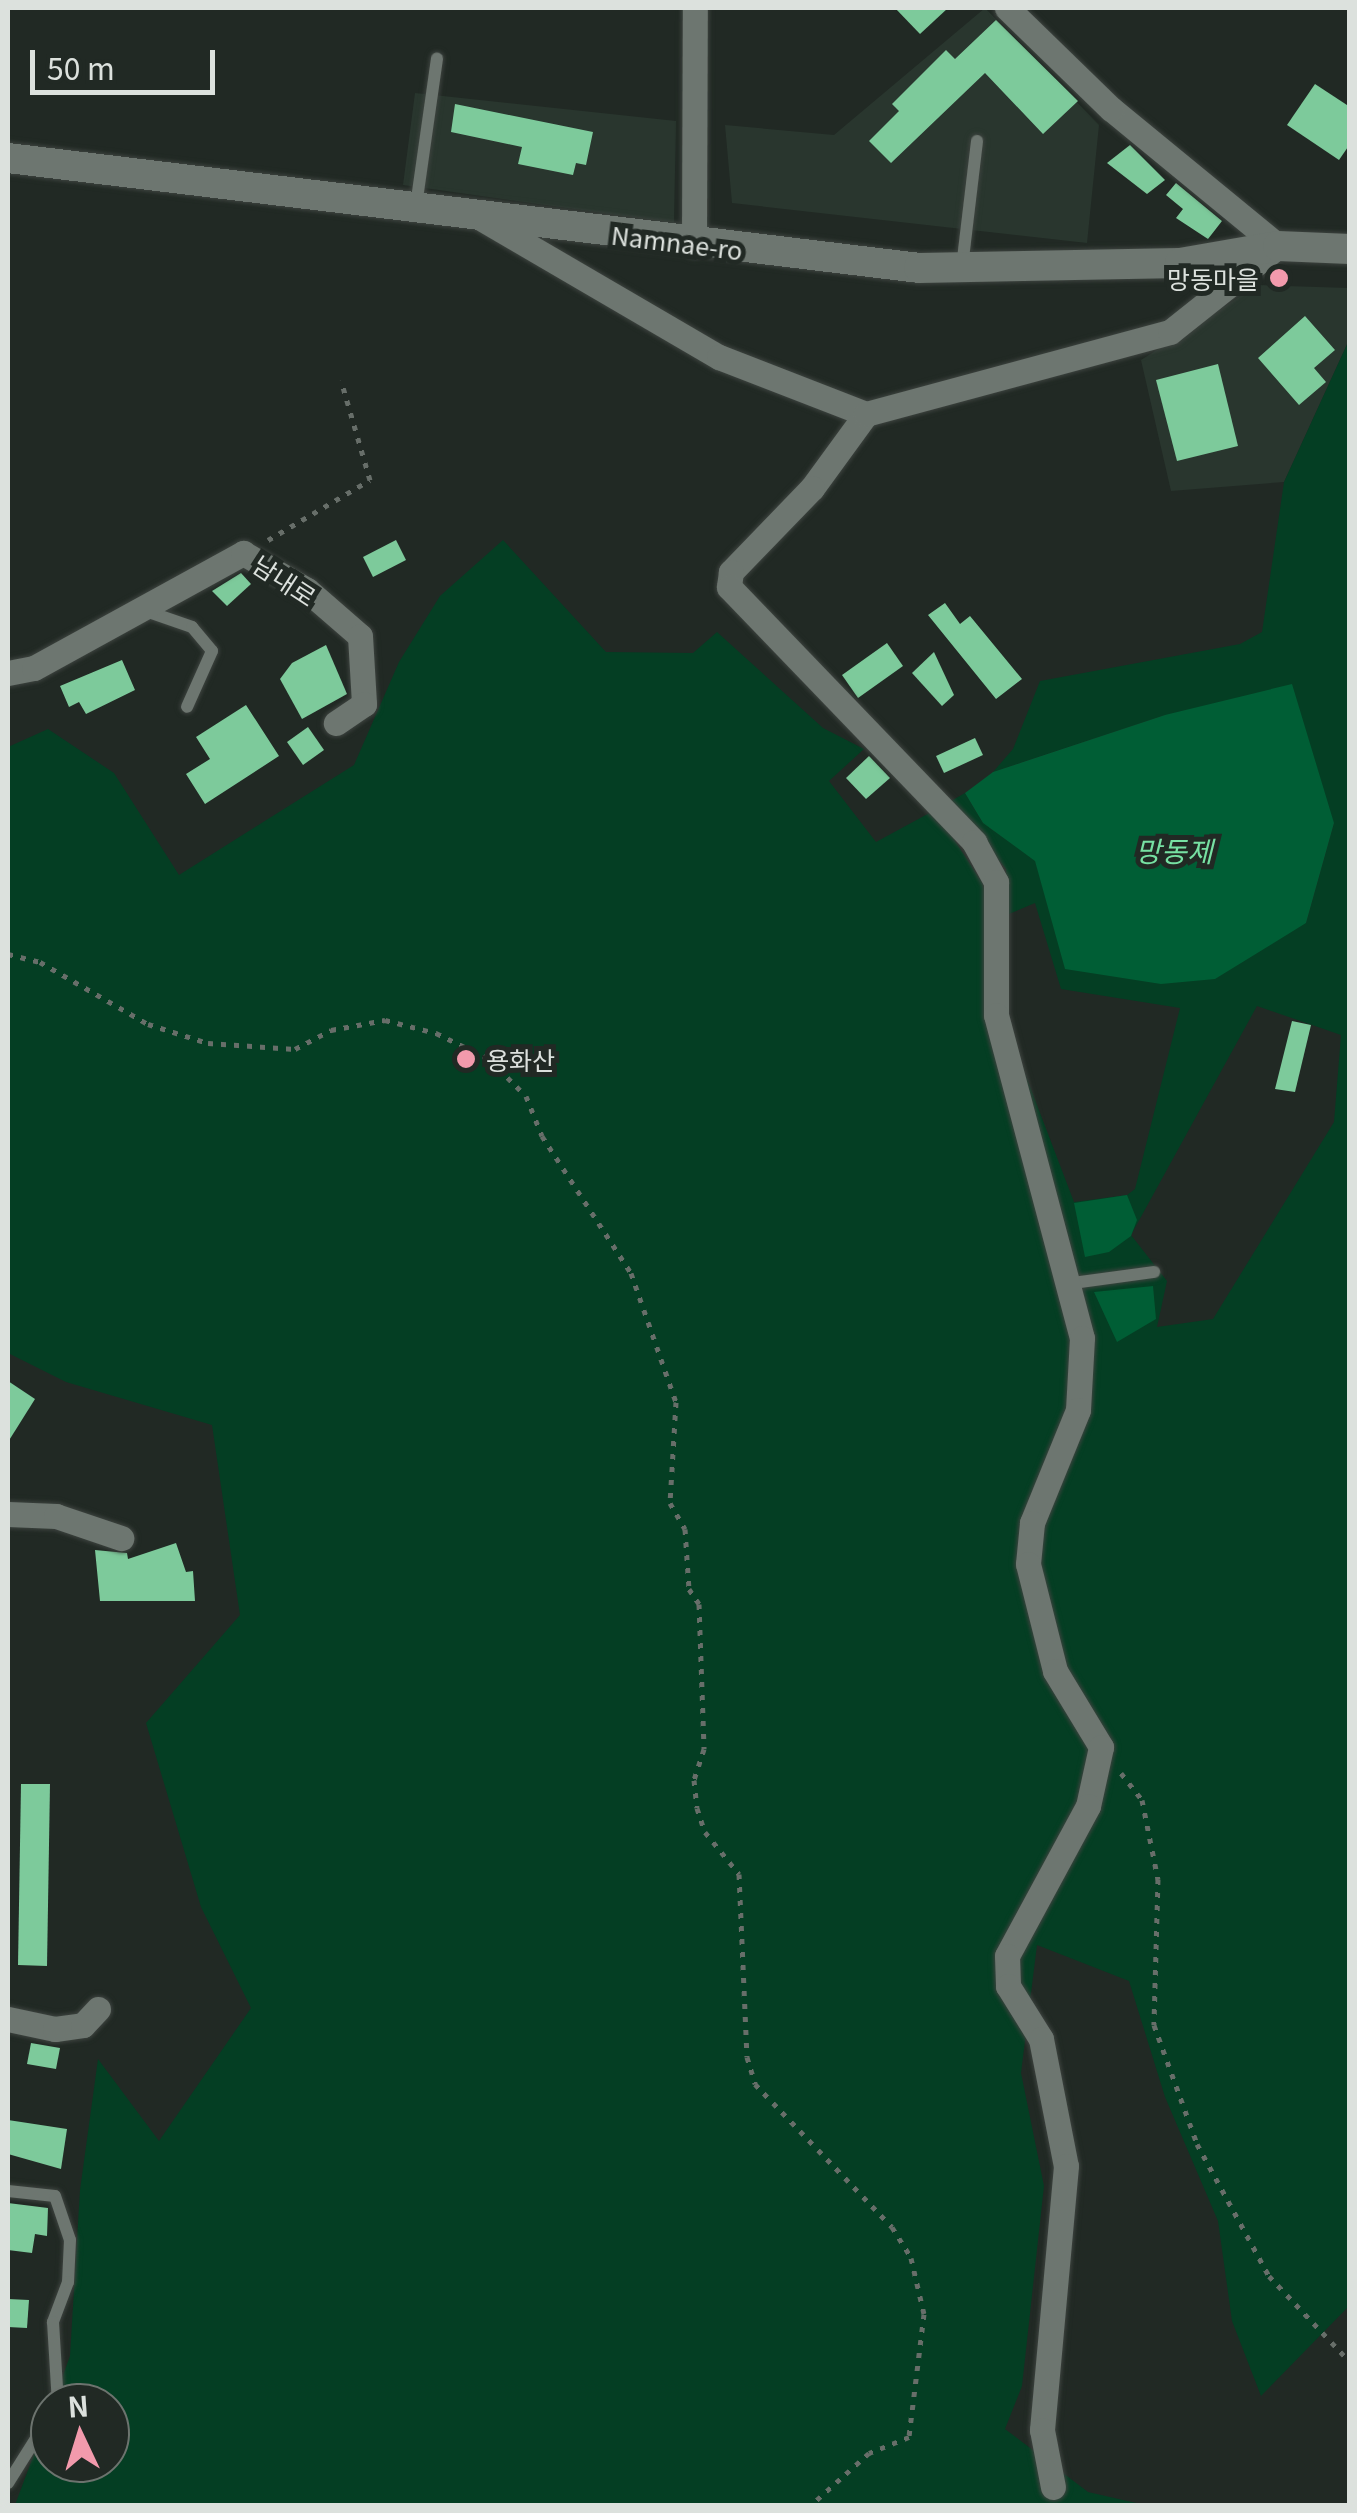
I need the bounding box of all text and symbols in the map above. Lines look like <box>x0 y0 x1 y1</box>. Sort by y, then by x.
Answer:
scale bar <box>35 30 220 92</box>
text: 50 m <box>47 45 115 89</box>
street label: Namnae-ro <box>610 219 744 265</box>
place label: 망동마을 <box>1167 263 1259 293</box>
marker: 망동마을 <box>1268 267 1290 289</box>
street label: 남내로 <box>248 549 322 611</box>
water label: 망동제 <box>1135 833 1213 867</box>
place label: 용화산 <box>486 1044 555 1074</box>
marker: 용화산 <box>455 1048 477 1070</box>
north arrow <box>30 2383 130 2483</box>
text: N <box>66 2384 90 2426</box>

